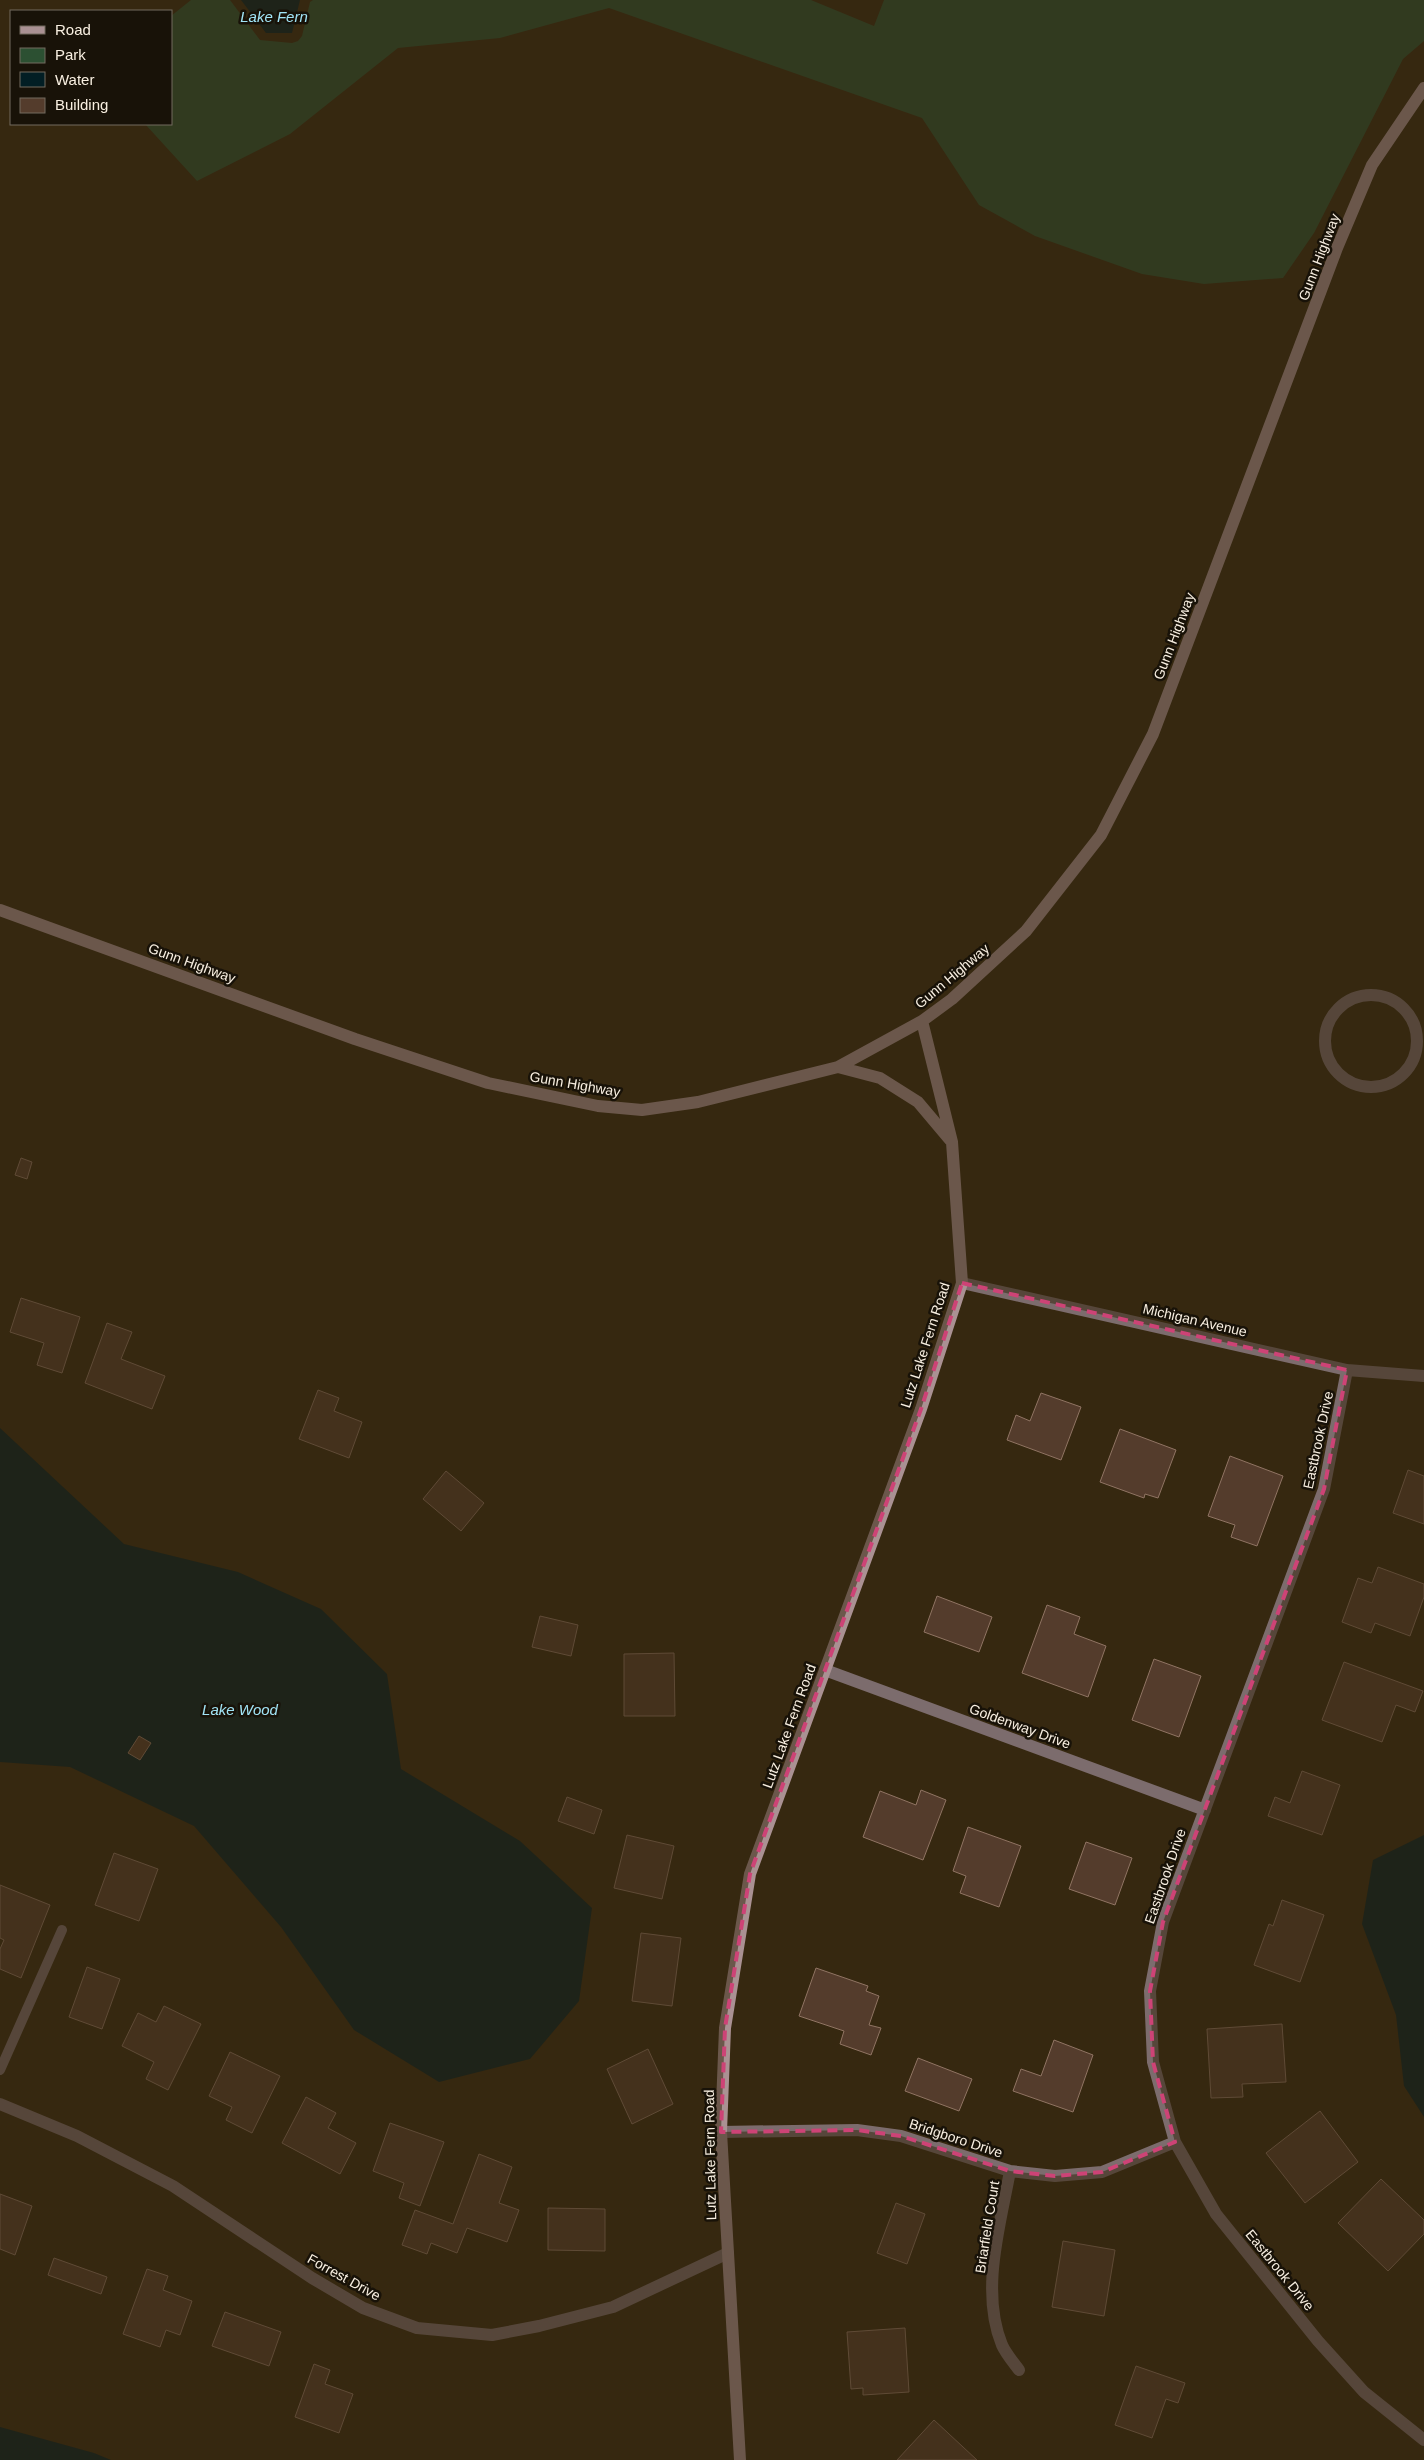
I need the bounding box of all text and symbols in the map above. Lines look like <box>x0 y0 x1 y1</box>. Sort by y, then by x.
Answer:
water label: Lake Fern <box>240 8 308 25</box>
legend <box>10 10 172 125</box>
text: Road <box>55 21 91 38</box>
text: Park <box>55 46 86 63</box>
text: Water <box>55 71 94 88</box>
text: Building <box>55 96 108 113</box>
street label: Gunn Highway <box>1295 211 1343 303</box>
street label: Gunn Highway <box>1150 590 1198 682</box>
street label: Gunn Highway <box>146 940 238 986</box>
street label: Gunn Highway <box>912 940 992 1012</box>
street label: Gunn Highway <box>528 1068 622 1100</box>
street label: Lutz Lake Fern Road <box>897 1280 953 1410</box>
street label: Michigan Avenue <box>1141 1300 1249 1340</box>
street label: Eastbrook Drive <box>1300 1389 1336 1490</box>
street label: Lutz Lake Fern Road <box>759 1662 819 1790</box>
street label: Goldenway Drive <box>967 1700 1073 1752</box>
water label: Lake Wood <box>202 1701 279 1718</box>
street label: Eastbrook Drive <box>1141 1826 1189 1926</box>
street label: Lutz Lake Fern Road <box>701 2089 719 2221</box>
street label: Bridgboro Drive <box>907 2115 1005 2161</box>
street label: Briarfield Court <box>972 2180 1002 2274</box>
street label: Eastbrook Drive <box>1242 2226 1318 2314</box>
street label: Forrest Drive <box>305 2250 383 2304</box>

